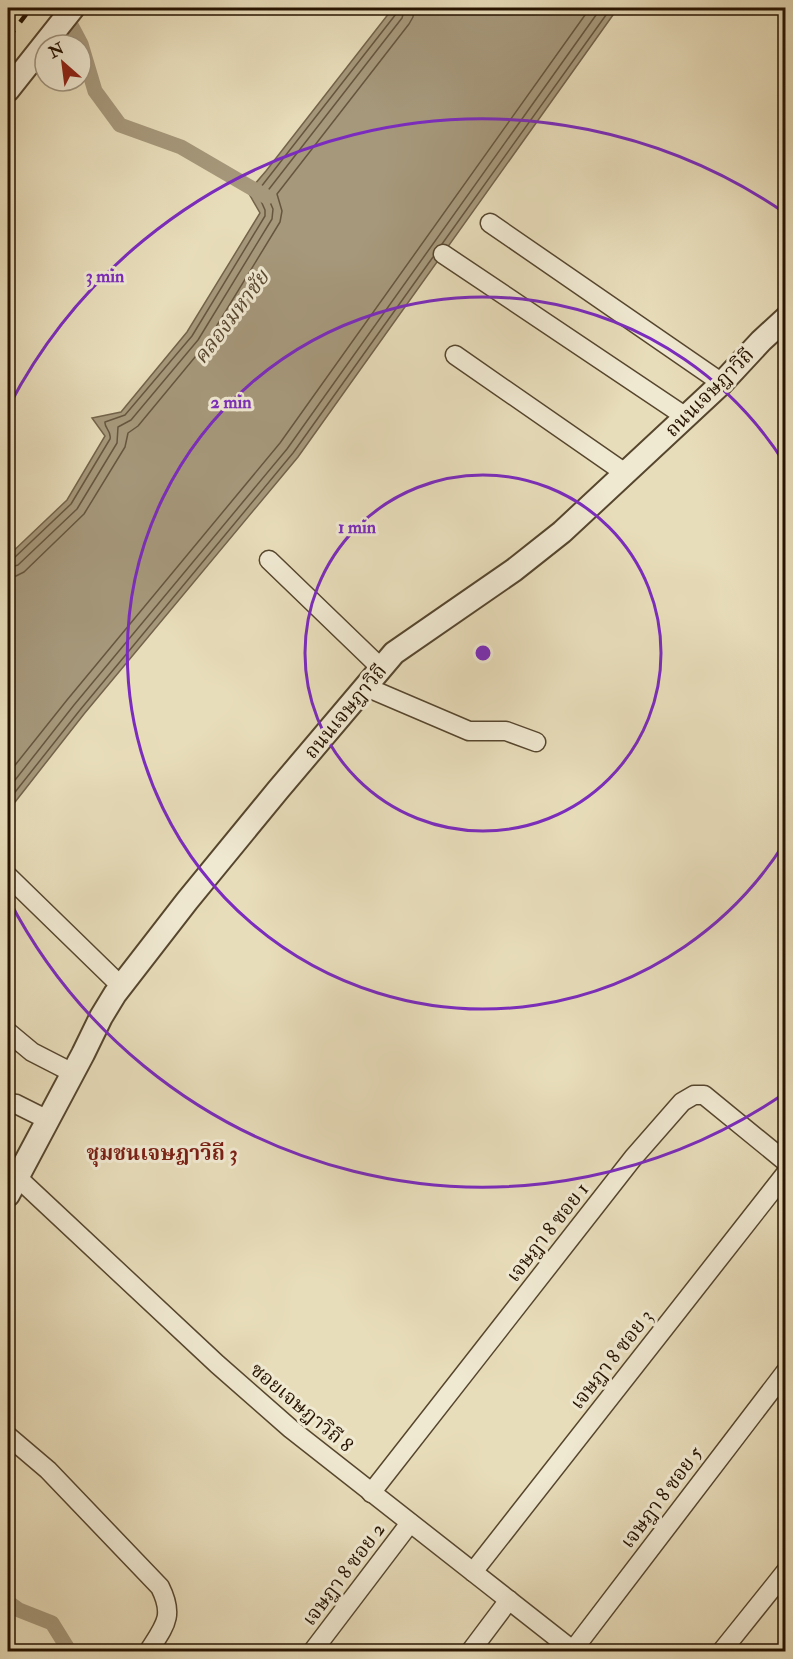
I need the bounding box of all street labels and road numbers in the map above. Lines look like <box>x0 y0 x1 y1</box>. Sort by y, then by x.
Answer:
street label: ถนนเจษฎาวิถี <box>660 343 759 442</box>
street label: ถนนเจษฎาวิถี <box>299 659 392 764</box>
street label: เจษฎา 8 ซอย 1 <box>501 1177 594 1287</box>
street label: เจษฎา 8 ซอย 3 <box>565 1304 658 1414</box>
street label: ซอยเจษฎาวิถี 8 <box>245 1357 358 1458</box>
street label: เจษฎา 8 ซอย 5 <box>615 1441 708 1553</box>
street label: เจษฎา 8 ซอย 2 <box>297 1518 390 1631</box>

